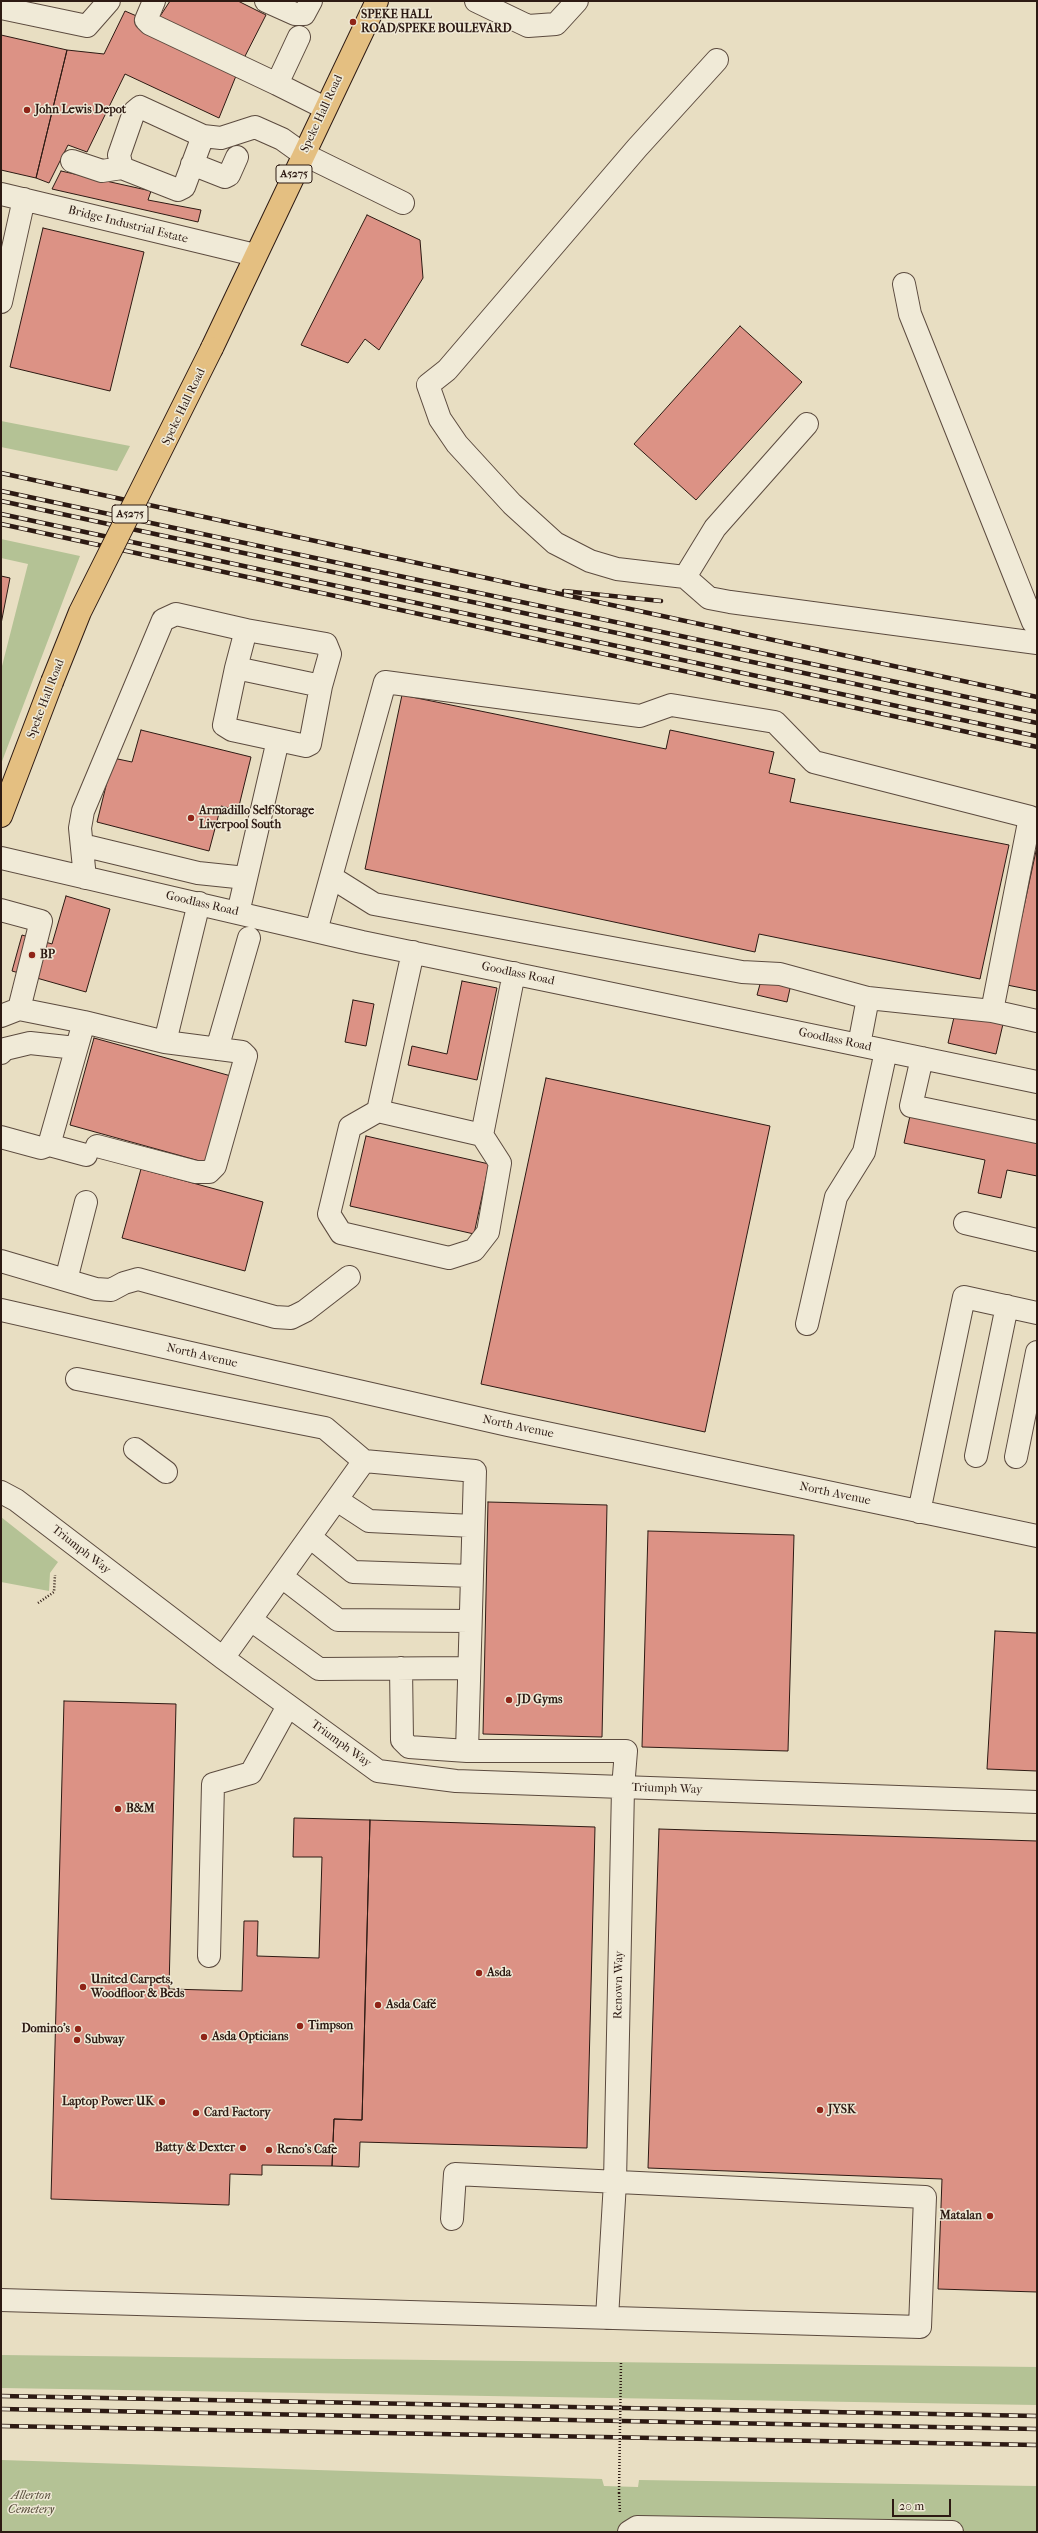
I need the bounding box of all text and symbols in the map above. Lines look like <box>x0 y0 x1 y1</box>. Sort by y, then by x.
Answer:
place label: SPEKE HALL ROAD/SPEKE BOULEVARD <box>361 8 512 36</box>
marker: SPEKE HALL ROAD/SPEKE BOULEVARD <box>348 17 358 27</box>
street label: Speke Hall Road <box>298 73 346 155</box>
place label: John Lewis Depot <box>35 103 126 117</box>
marker: John Lewis Depot <box>22 105 32 115</box>
road number: A5275 <box>276 165 312 183</box>
street label: Bridge Industrial Estate <box>66 203 190 247</box>
street label: Speke Hall Road <box>159 366 209 448</box>
road number: A5275 <box>112 505 148 523</box>
street label: Speke Hall Road <box>24 657 68 741</box>
place label: Armadillo Self Storage Liverpool South <box>199 804 314 832</box>
marker: Armadillo Self Storage Liverpool South <box>186 813 196 823</box>
street label: Goodlass Road <box>164 889 240 919</box>
place label: BP <box>40 948 55 962</box>
marker: BP <box>27 950 37 960</box>
street label: Goodlass Road <box>480 959 556 989</box>
street label: Goodlass Road <box>797 1025 873 1055</box>
street label: North Avenue <box>165 1341 239 1371</box>
street label: North Avenue <box>481 1412 555 1442</box>
street label: North Avenue <box>798 1479 872 1509</box>
street label: Triumph Way <box>49 1522 113 1578</box>
place label: JD Gyms <box>517 1693 562 1707</box>
marker: JD Gyms <box>504 1695 514 1705</box>
street label: Triumph Way <box>308 1717 374 1771</box>
street label: Triumph Way <box>631 1781 703 1797</box>
place label: B&M <box>126 1802 155 1816</box>
marker: B&M <box>113 1804 123 1814</box>
street label: Renown Way <box>611 1951 627 2019</box>
place label: Asda <box>487 1966 511 1980</box>
marker: Asda <box>474 1968 484 1978</box>
place label: United Carpets, Woodfloor & Beds <box>91 1973 184 2001</box>
marker: United Carpets, Woodfloor & Beds <box>78 1982 88 1992</box>
place label: Asda Café <box>386 1998 436 2012</box>
marker: Asda Café <box>373 2000 383 2010</box>
place label: Timpson <box>308 2019 353 2033</box>
marker: Timpson <box>295 2021 305 2031</box>
place label: Domino's <box>21 2022 70 2036</box>
marker: Domino's <box>73 2024 83 2034</box>
place label: Asda Opticians <box>212 2030 289 2044</box>
marker: Asda Opticians <box>199 2032 209 2042</box>
place label: Subway <box>85 2033 124 2047</box>
marker: Subway <box>72 2035 82 2045</box>
place label: Laptop Power UK <box>62 2095 154 2109</box>
marker: Laptop Power UK <box>157 2097 167 2107</box>
place label: JYSK <box>828 2103 856 2117</box>
marker: JYSK <box>815 2105 825 2115</box>
place label: Card Factory <box>204 2106 271 2120</box>
marker: Card Factory <box>191 2108 201 2118</box>
place label: Batty & Dexter <box>155 2141 235 2155</box>
marker: Batty & Dexter <box>238 2143 248 2153</box>
place label: Reno's Cafe <box>277 2143 337 2157</box>
marker: Reno's Cafe <box>264 2145 274 2155</box>
place label: Matalan <box>940 2209 982 2223</box>
marker: Matalan <box>985 2211 995 2221</box>
park label: Allerton Cemetery <box>8 2489 54 2517</box>
scale bar <box>894 2491 953 2517</box>
text: 20 m <box>899 2499 924 2513</box>

